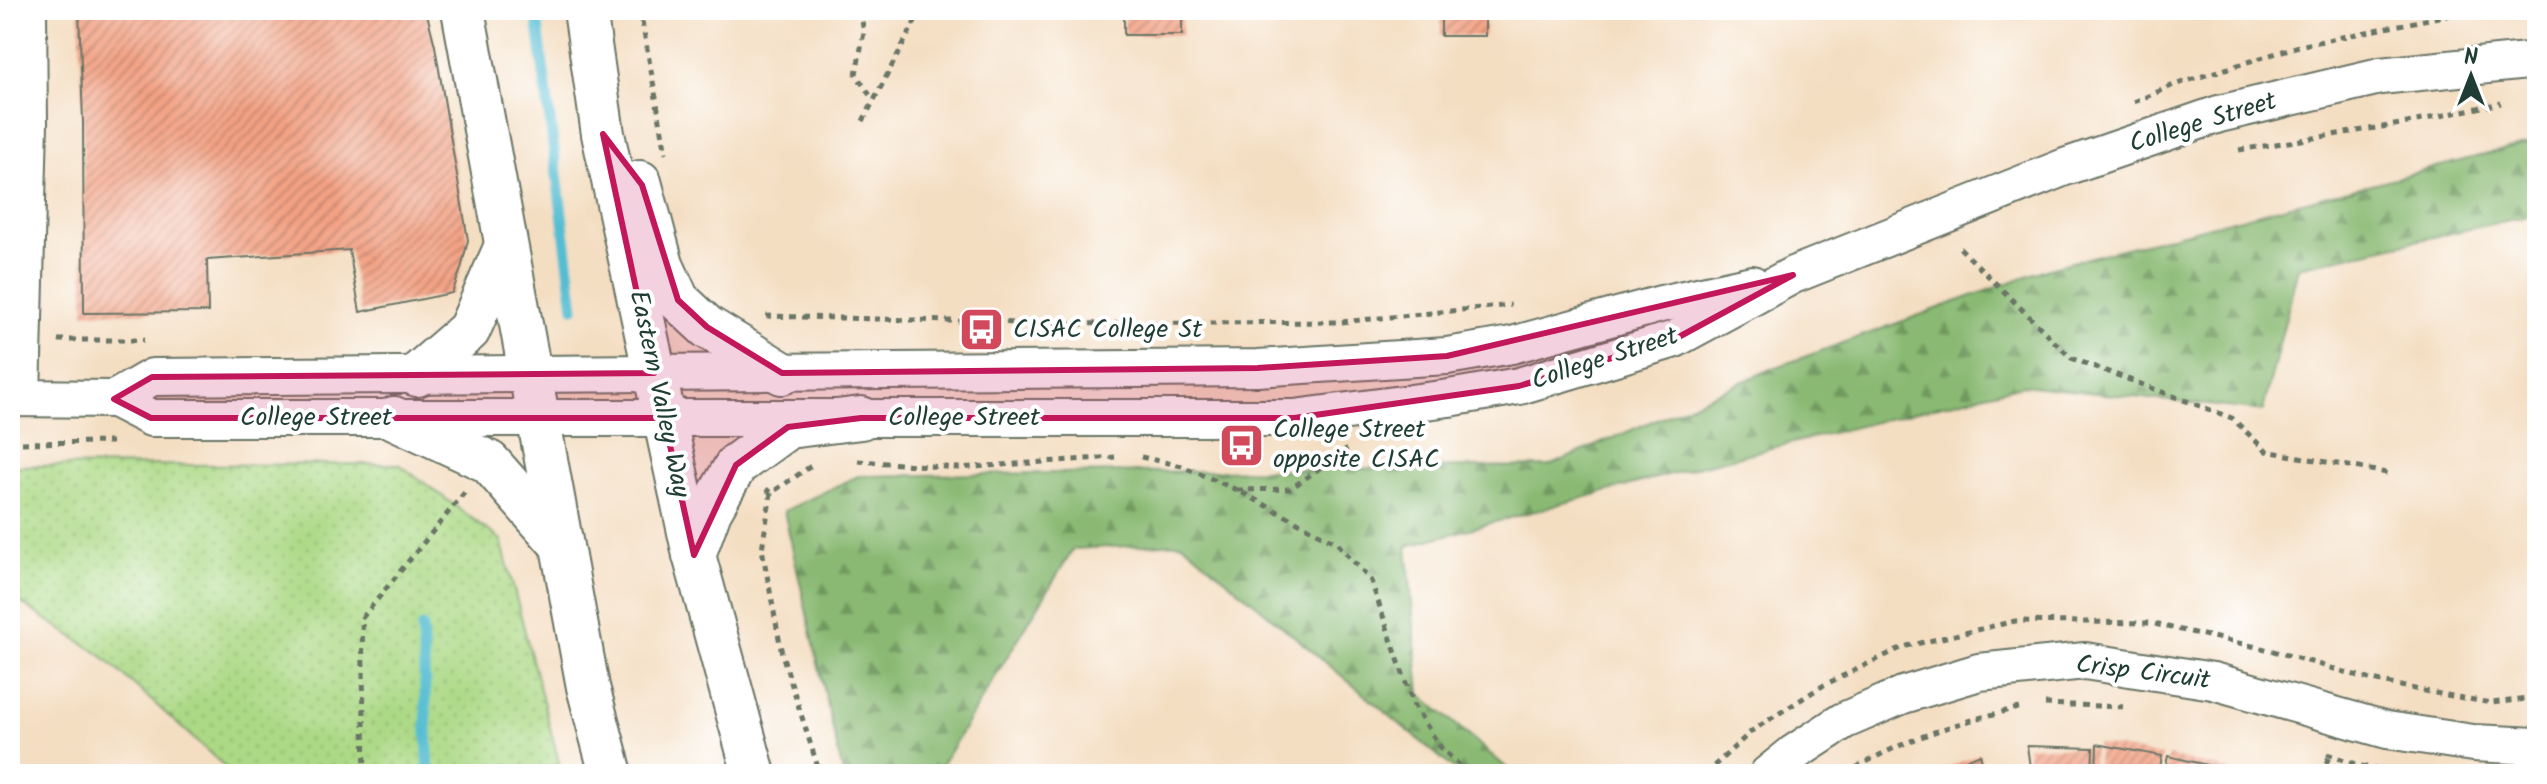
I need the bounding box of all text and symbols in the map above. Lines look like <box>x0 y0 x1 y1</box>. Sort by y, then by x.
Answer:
north arrow <box>2431 36 2511 116</box>
text: N <box>2464 41 2478 76</box>
street label: College Street <box>2124 80 2283 165</box>
street label: Eastern Valley Way <box>617 286 702 502</box>
bus stop icon: CISAC College St <box>958 306 1006 354</box>
place label: CISAC College St <box>1013 309 1203 351</box>
street label: College Street <box>1526 315 1685 402</box>
street label: College Street <box>240 397 393 439</box>
street label: College Street <box>888 397 1041 439</box>
place label: College Street opposite CISAC <box>1273 409 1440 481</box>
bus stop icon: College Street opposite CISAC <box>1218 421 1266 469</box>
street label: Crisp Circuit <box>2073 644 2213 702</box>

